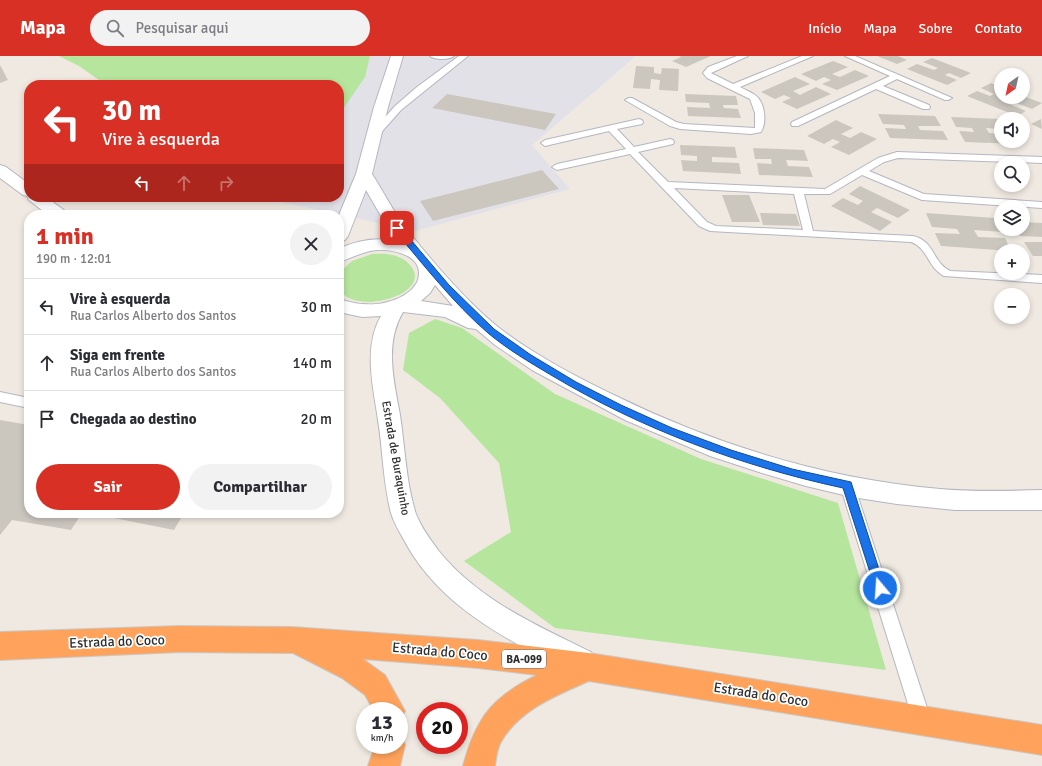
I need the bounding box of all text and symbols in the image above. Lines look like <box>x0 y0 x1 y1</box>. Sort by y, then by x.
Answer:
search box <box>90 10 370 46</box>
text: Mapa <box>20 16 66 40</box>
icon: search <box>104 17 126 39</box>
text: Pesquisar aqui <box>136 19 229 37</box>
text: Início <box>808 20 842 37</box>
text: Mapa <box>864 20 896 37</box>
text: Sobre <box>918 20 953 37</box>
text: Contato <box>975 20 1022 37</box>
north arrow <box>994 68 1030 104</box>
map controls <box>994 68 1030 324</box>
text: 30 m <box>102 94 161 128</box>
icon: left <box>36 96 88 148</box>
button: sound <box>994 112 1030 148</box>
text: Vire à esquerda <box>102 128 220 150</box>
button: search <box>994 156 1030 192</box>
icon: left <box>131 172 153 194</box>
icon: ahead <box>173 172 195 194</box>
icon: right <box>215 172 237 194</box>
button: layers <box>994 200 1030 236</box>
pin <box>380 211 414 245</box>
icon: arrive <box>386 217 408 239</box>
text: 1 min <box>36 221 94 251</box>
button: close <box>290 223 332 265</box>
button: + <box>994 244 1030 280</box>
text: 190 m · 12:01 <box>36 251 112 267</box>
button: − <box>994 288 1030 324</box>
text: Vire à esquerda <box>70 290 170 308</box>
icon: left <box>36 296 58 318</box>
text: 30 m <box>301 298 332 316</box>
text: Rua Carlos Alberto dos Santos <box>70 308 236 324</box>
text: Siga em frente <box>70 346 165 364</box>
icon: ahead <box>36 352 58 374</box>
text: 140 m <box>292 354 332 372</box>
text: Rua Carlos Alberto dos Santos <box>70 364 236 380</box>
street label: Estrada de Buraquinho <box>378 400 413 517</box>
icon: arrive <box>36 408 58 430</box>
text: Chegada ao destino <box>70 410 197 428</box>
text: 20 m <box>301 410 332 428</box>
button: Sair <box>36 464 180 510</box>
button: Compartilhar <box>188 464 332 510</box>
position arrow <box>859 567 901 609</box>
street label: Estrada do Coco <box>69 631 165 652</box>
street label: Estrada do Coco <box>391 639 488 664</box>
road number: BA-099 <box>502 650 546 668</box>
street label: Estrada do Coco <box>712 679 810 710</box>
speed limit sign: 20 <box>416 702 468 754</box>
text: 13 <box>371 710 393 735</box>
text: km/h <box>371 732 393 744</box>

